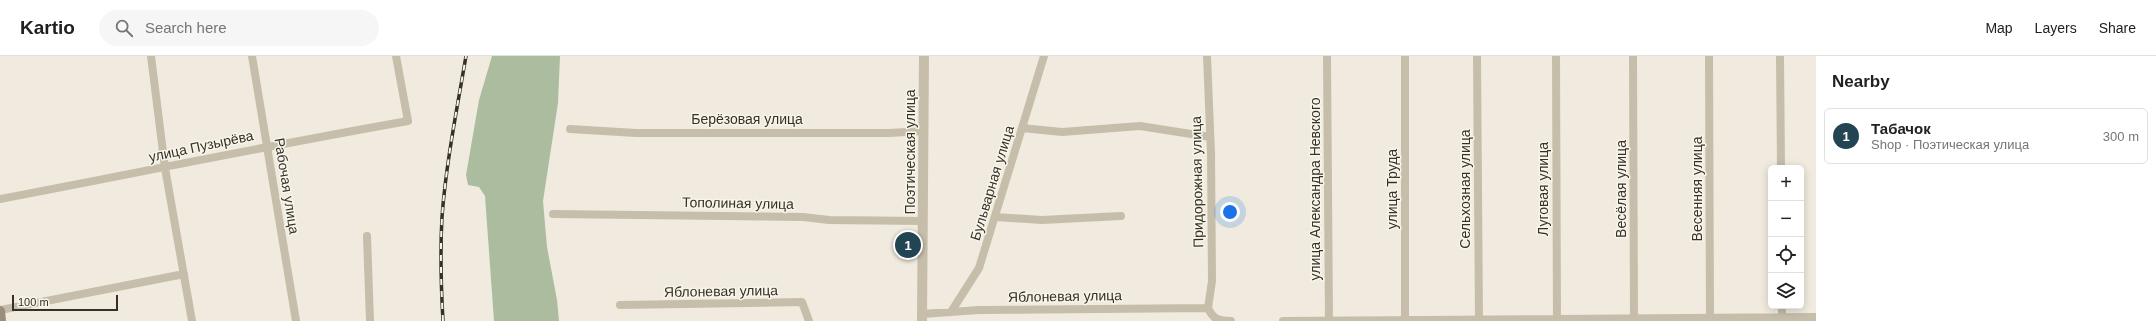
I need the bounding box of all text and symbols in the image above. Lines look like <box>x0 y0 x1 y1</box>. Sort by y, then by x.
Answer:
search box <box>99 10 379 46</box>
text: Kartio <box>20 17 75 38</box>
icon: search <box>113 17 135 39</box>
text: Search here <box>145 19 227 36</box>
text: Map <box>1985 20 2013 36</box>
text: Layers <box>2035 20 2077 36</box>
text: Share <box>2099 20 2136 36</box>
text: Nearby <box>1832 72 1890 91</box>
street label: Поэтическая улица <box>902 89 918 215</box>
street label: улица Александра Невского <box>1307 97 1323 280</box>
street label: Берёзовая улица <box>691 111 803 127</box>
street label: Придорожная улица <box>1188 116 1206 248</box>
text: Табачок <box>1871 120 1931 137</box>
street label: Бульварная улица <box>967 123 1017 242</box>
street label: улица Пузырёва <box>147 127 255 165</box>
street label: Сельхозная улица <box>1457 129 1473 249</box>
text: 1 <box>1842 129 1850 144</box>
text: 300 m <box>2103 129 2139 144</box>
street label: Весенняя улица <box>1689 136 1705 241</box>
street label: Рабочая улица <box>271 137 303 235</box>
text: Shop · Поэтическая улица <box>1871 137 2029 152</box>
street label: Весёлая улица <box>1613 140 1629 238</box>
street label: Луговая улица <box>1535 142 1551 236</box>
street label: улица Труда <box>1384 149 1400 229</box>
map controls <box>1768 165 1804 309</box>
button: + <box>1768 165 1804 201</box>
street label: Тополиная улица <box>682 194 794 212</box>
button: − <box>1768 201 1804 237</box>
your location <box>1220 202 1240 222</box>
pin: 1 <box>895 230 921 260</box>
button: locate <box>1768 237 1804 273</box>
button: layers <box>1768 273 1804 309</box>
street label: Яблоневая улица <box>664 282 778 300</box>
street label: Яблоневая улица <box>1008 287 1122 305</box>
scale bar <box>12 293 118 312</box>
text: 100 m <box>18 296 49 308</box>

